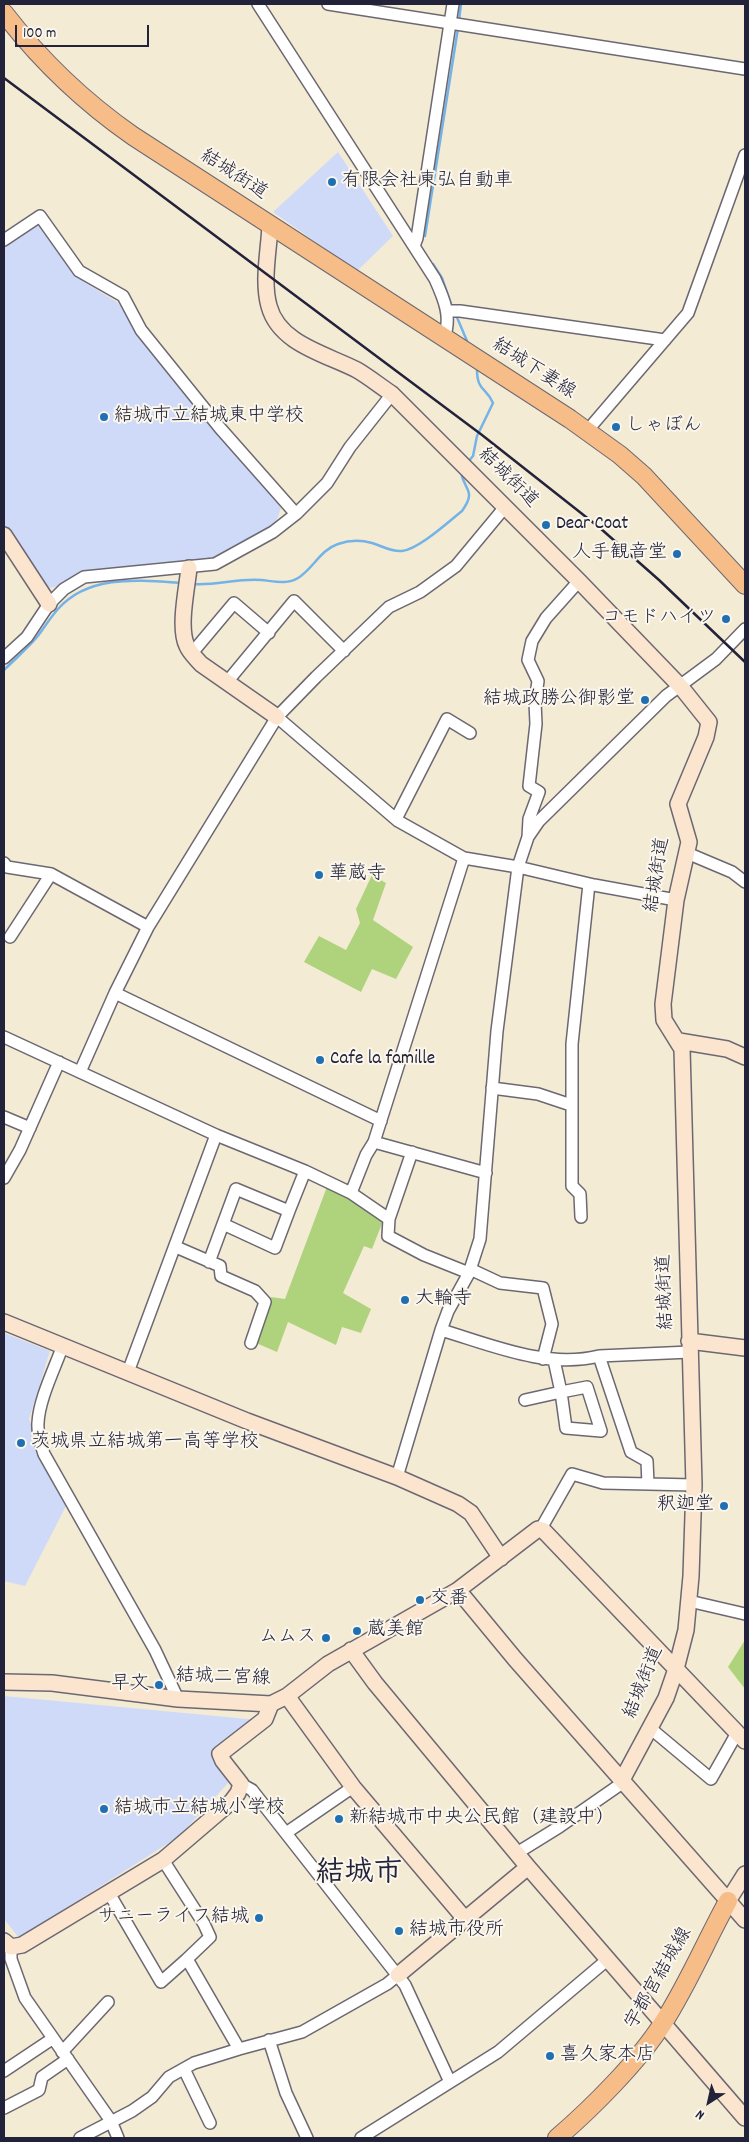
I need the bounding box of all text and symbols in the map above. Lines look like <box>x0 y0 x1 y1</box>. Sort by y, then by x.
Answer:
scale bar <box>18 15 151 47</box>
text: 100 m <box>23 23 56 45</box>
street label: 結城街道 <box>195 146 271 206</box>
place label: 有限会社東弘自動車 <box>342 171 513 193</box>
marker: 有限会社東弘自動車 <box>326 176 338 188</box>
street label: 結城下妻線 <box>487 335 579 405</box>
place label: 結城市立結城東中学校 <box>114 406 304 428</box>
marker: 結城市立結城東中学校 <box>98 411 110 423</box>
place label: しゃぼん <box>626 416 702 438</box>
marker: しゃぼん <box>610 421 622 433</box>
street label: 結城街道 <box>472 444 542 514</box>
place label: Dear Coat <box>556 514 628 536</box>
marker: Dear Coat <box>540 519 552 531</box>
place label: 人手観音堂 <box>572 543 667 565</box>
marker: 人手観音堂 <box>671 548 683 560</box>
place label: コモドハイツ <box>602 608 716 630</box>
marker: コモドハイツ <box>720 613 732 625</box>
place label: 結城政勝公御影堂 <box>483 689 635 711</box>
marker: 結城政勝公御影堂 <box>639 694 651 706</box>
street label: 結城街道 <box>642 836 676 914</box>
place label: 華蔵寺 <box>329 864 386 886</box>
marker: 華蔵寺 <box>313 869 325 881</box>
place label: Cafe la famille <box>330 1049 435 1071</box>
marker: Cafe la famille <box>314 1054 326 1066</box>
street label: 結城街道 <box>654 1254 680 1330</box>
place label: 大輪寺 <box>415 1289 472 1311</box>
marker: 大輪寺 <box>399 1294 411 1306</box>
place label: 茨城県立結城第一高等学校 <box>31 1432 259 1454</box>
marker: 茨城県立結城第一高等学校 <box>15 1437 27 1449</box>
place label: 釈迦堂 <box>657 1495 714 1517</box>
marker: 釈迦堂 <box>718 1500 730 1512</box>
place label: 交番 <box>430 1589 468 1611</box>
marker: 交番 <box>414 1594 426 1606</box>
place label: 蔵美館 <box>367 1620 424 1642</box>
marker: 蔵美館 <box>351 1625 363 1637</box>
place label: ムムス <box>259 1627 316 1649</box>
marker: ムムス <box>320 1632 332 1644</box>
street label: 結城街道 <box>620 1643 670 1723</box>
street label: 結城二宮線 <box>175 1666 271 1692</box>
place label: 早文 <box>111 1674 149 1696</box>
marker: 早文 <box>153 1679 165 1691</box>
place label: 結城市立結城小学校 <box>114 1798 285 1820</box>
marker: 結城市立結城小学校 <box>98 1803 110 1815</box>
place label: 新結城市中央公民館（建設中） <box>349 1808 615 1830</box>
marker: 新結城市中央公民館（建設中） <box>333 1813 345 1825</box>
district label: 結城市 <box>316 1859 402 1893</box>
place label: サニーライフ結城 <box>97 1907 249 1929</box>
marker: サニーライフ結城 <box>253 1912 265 1924</box>
place label: 結城市役所 <box>409 1920 504 1942</box>
street label: 宇都宮結城線 <box>622 1924 698 2034</box>
marker: 結城市役所 <box>393 1925 405 1937</box>
place label: 喜久家本店 <box>560 2045 655 2067</box>
marker: 喜久家本店 <box>544 2050 556 2062</box>
north arrow <box>684 2077 734 2127</box>
text: N <box>692 2104 709 2124</box>

